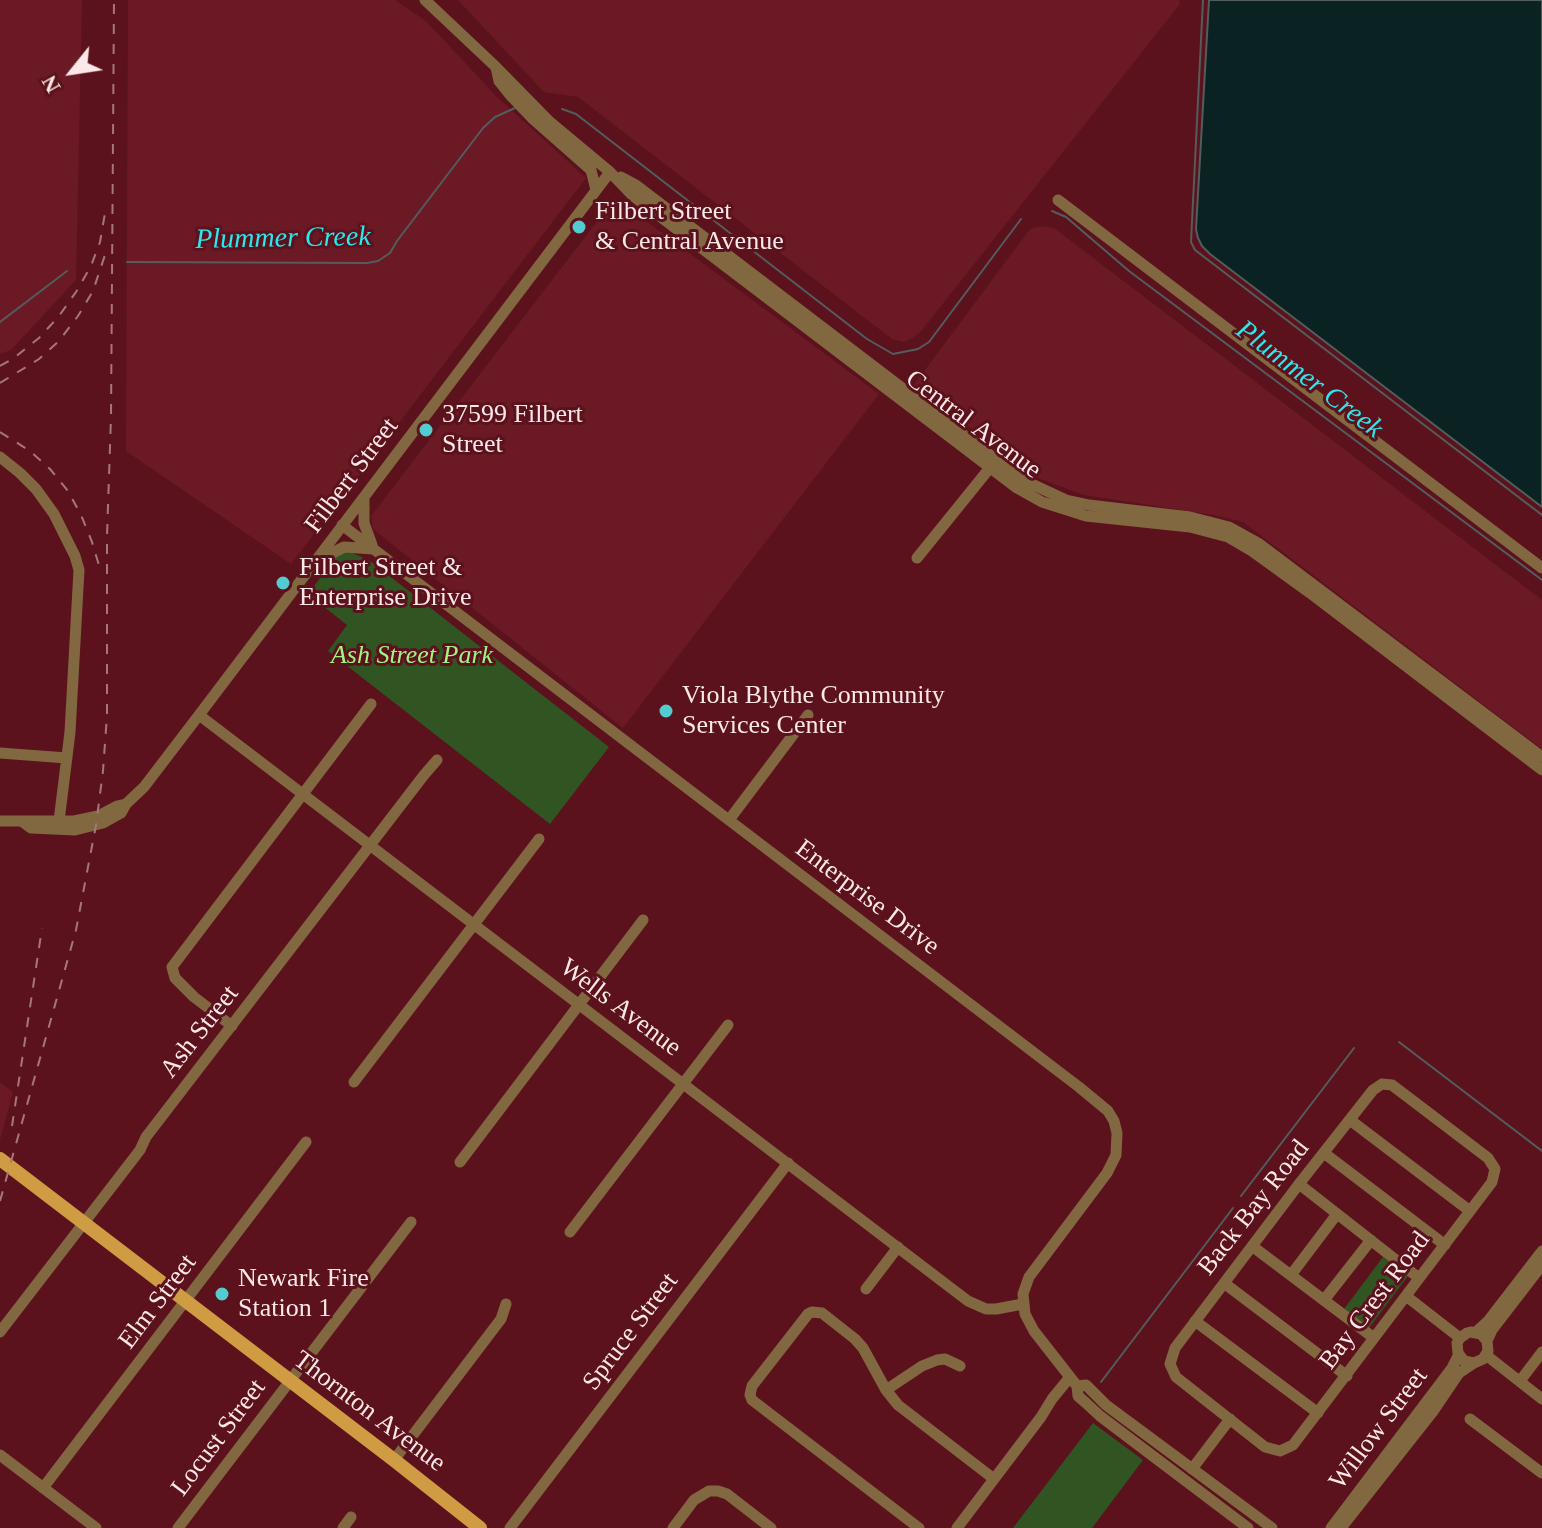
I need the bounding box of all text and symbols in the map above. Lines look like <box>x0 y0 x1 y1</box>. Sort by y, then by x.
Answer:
north arrow <box>32 32 112 112</box>
text: N <box>36 71 66 97</box>
place label: Filbert Street & Central Avenue <box>595 196 784 258</box>
marker: Filbert Street & Central Avenue <box>570 218 588 236</box>
water label: Plummer Creek <box>195 221 371 257</box>
water label: Plummer Creek <box>1229 314 1389 446</box>
street label: Central Avenue <box>899 364 1047 486</box>
place label: 37599 Filbert Street <box>442 399 583 460</box>
street label: Filbert Street <box>298 412 406 540</box>
marker: 37599 Filbert Street <box>417 421 435 439</box>
place label: Filbert Street & Enterprise Drive <box>299 552 472 614</box>
marker: Filbert Street & Enterprise Drive <box>274 574 292 592</box>
park label: Ash Street Park <box>331 640 493 672</box>
place label: Viola Blythe Community Services Center <box>682 680 945 742</box>
marker: Viola Blythe Community Services Center <box>657 702 675 720</box>
street label: Enterprise Drive <box>789 834 945 962</box>
street label: Wells Avenue <box>553 952 687 1064</box>
street label: Ash Street <box>154 979 246 1085</box>
street label: Back Bay Road <box>1191 1134 1317 1282</box>
street label: Bay Crest Road <box>1313 1226 1437 1376</box>
street label: Elm Street <box>112 1248 204 1356</box>
place label: Newark Fire Station 1 <box>238 1263 369 1324</box>
street label: Spruce Street <box>577 1267 685 1397</box>
marker: Newark Fire Station 1 <box>213 1285 231 1303</box>
street label: Thornton Avenue <box>287 1345 451 1479</box>
street label: Willow Street <box>1323 1362 1435 1496</box>
street label: Locust Street <box>165 1374 273 1502</box>

